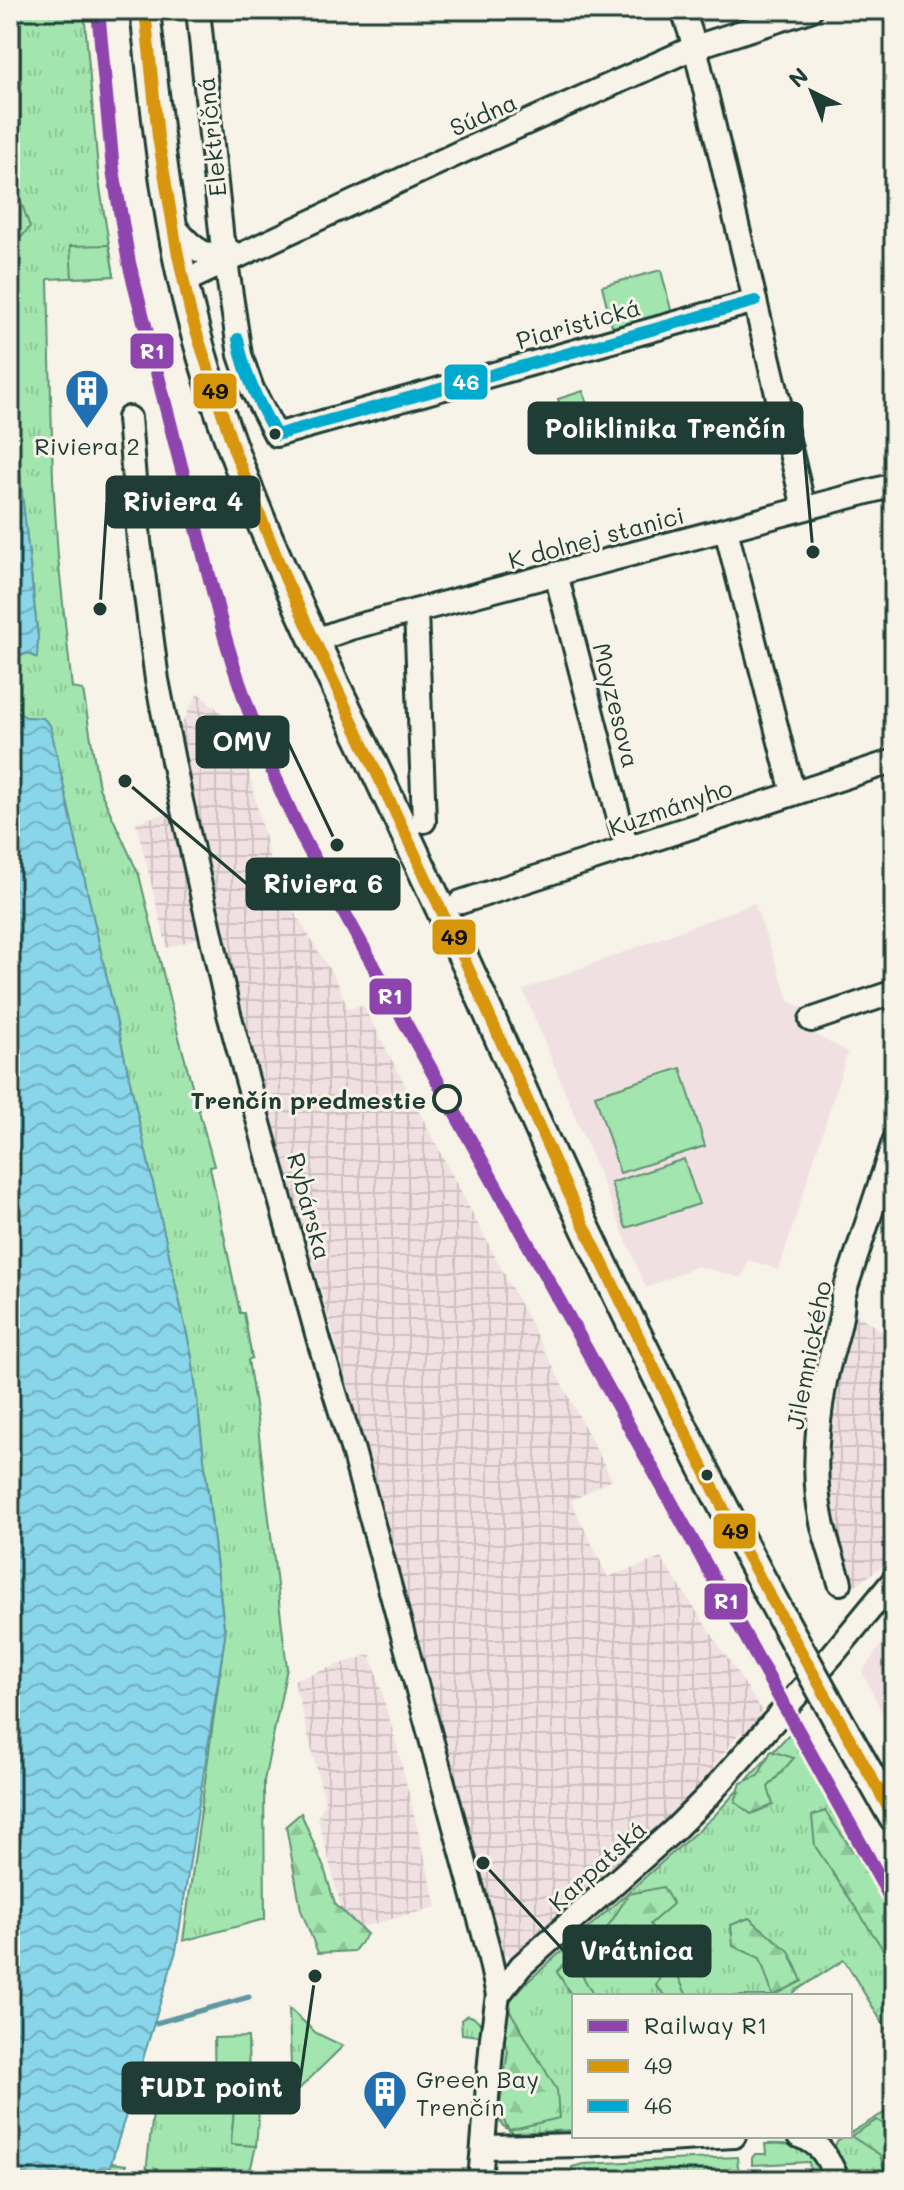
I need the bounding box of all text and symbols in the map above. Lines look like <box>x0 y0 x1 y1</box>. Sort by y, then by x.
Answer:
north arrow <box>772 52 852 132</box>
text: N <box>782 61 814 93</box>
street label: Električná <box>189 76 233 198</box>
street label: Súdna <box>445 86 521 142</box>
street label: Piaristická <box>512 290 644 356</box>
line badge: R1 <box>129 332 175 370</box>
text: R1 <box>140 336 164 365</box>
line badge: 46 <box>443 363 489 401</box>
building icon: Riviera 2 <box>63 367 111 430</box>
text: 46 <box>452 367 480 396</box>
line badge: 49 <box>192 372 238 410</box>
text: 49 <box>201 376 229 405</box>
callout: Poliklinika Trenčín <box>529 403 802 453</box>
text: Poliklinika Trenčín <box>544 411 786 445</box>
unlabelled marker <box>267 426 283 442</box>
place label: Riviera 2 <box>34 430 140 461</box>
callout: Riviera 4 <box>107 477 259 527</box>
text: Riviera 4 <box>123 484 243 518</box>
street label: K dolnej stanici <box>505 499 687 575</box>
street label: Moyzesova <box>587 639 647 771</box>
callout: OMV <box>197 717 288 767</box>
text: OMV <box>212 724 272 758</box>
street label: Kuzmányho <box>604 771 736 843</box>
callout: Riviera 6 <box>247 859 399 909</box>
text: Riviera 6 <box>263 866 383 900</box>
line badge: 49 <box>431 918 477 956</box>
text: 49 <box>440 922 468 951</box>
line badge: R1 <box>368 977 413 1016</box>
text: R1 <box>378 981 402 1010</box>
place label: Trenčín predmestie <box>190 1084 426 1115</box>
marker: Trenčín predmestie <box>433 1085 461 1113</box>
street label: Rybárska <box>281 1149 339 1263</box>
street label: Jilemnického <box>778 1278 838 1432</box>
unlabelled marker <box>699 1467 715 1483</box>
line badge: 49 <box>712 1512 757 1550</box>
text: 49 <box>721 1516 749 1545</box>
line badge: R1 <box>703 1582 749 1621</box>
text: R1 <box>714 1586 738 1615</box>
street label: Karpatská <box>542 1813 652 1917</box>
callout: Vrátnica <box>564 1926 710 1976</box>
text: Vrátnica <box>580 1933 694 1967</box>
legend <box>572 1994 852 2138</box>
text: Railway R1 <box>644 2009 768 2040</box>
text: 49 <box>644 2049 672 2080</box>
callout: FUDI point <box>123 2063 299 2113</box>
place label: Green Bay Trenčín <box>416 2063 539 2122</box>
building icon: Green Bay Trenčín <box>361 2068 409 2131</box>
text: FUDI point <box>139 2070 283 2104</box>
text: 46 <box>644 2089 673 2120</box>

